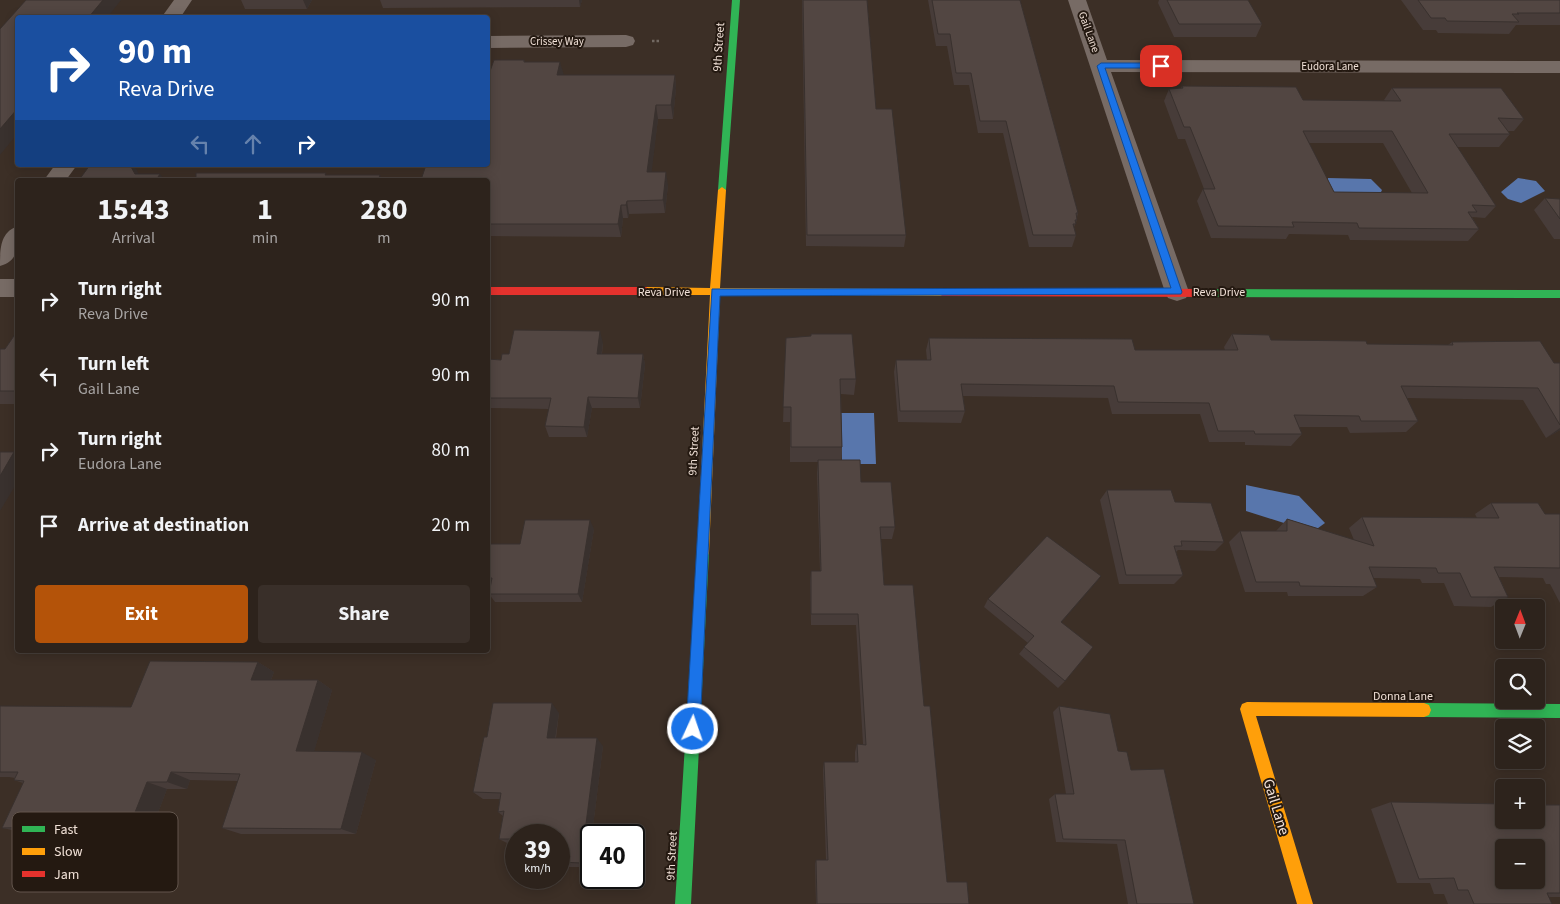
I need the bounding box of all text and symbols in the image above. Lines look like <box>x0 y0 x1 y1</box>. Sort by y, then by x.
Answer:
street label: Gail Lane <box>1075 10 1103 55</box>
street label: 9th Street <box>709 22 729 72</box>
text: 90 m <box>118 27 192 77</box>
street label: Crissey Way <box>530 34 584 49</box>
icon: right <box>35 35 100 100</box>
pin <box>1140 45 1182 87</box>
icon: arrive <box>1147 52 1175 80</box>
street label: Eudora Lane <box>1301 59 1359 74</box>
text: Reva Drive <box>118 73 214 105</box>
icon: left <box>186 130 214 158</box>
icon: ahead <box>239 130 267 158</box>
icon: right <box>292 130 320 158</box>
text: 15:43 <box>97 188 170 231</box>
text: 1 <box>257 188 273 231</box>
text: 280 <box>360 188 408 231</box>
text: Arrival <box>112 227 155 249</box>
text: min <box>252 227 278 249</box>
text: m <box>377 227 391 249</box>
text: Turn right <box>78 276 162 303</box>
street label: Reva Drive <box>638 284 690 301</box>
street label: Reva Drive <box>1193 284 1245 301</box>
icon: right <box>35 287 63 315</box>
text: 90 m <box>432 287 470 314</box>
text: Reva Drive <box>78 303 148 325</box>
text: Turn left <box>78 351 149 378</box>
icon: left <box>35 362 63 390</box>
text: 90 m <box>432 362 470 389</box>
text: Gail Lane <box>78 378 140 400</box>
text: Turn right <box>78 426 162 453</box>
street label: 9th Street <box>684 426 704 476</box>
icon: right <box>35 437 63 465</box>
text: 80 m <box>432 437 470 464</box>
text: Eudora Lane <box>78 453 162 475</box>
icon: arrive <box>35 512 63 540</box>
text: Arrive at destination <box>78 512 249 539</box>
text: 20 m <box>432 512 470 539</box>
button: Exit <box>35 585 248 643</box>
button: Share <box>258 585 470 643</box>
north arrow <box>1495 599 1545 649</box>
map controls <box>1495 599 1545 889</box>
button: search <box>1495 659 1545 709</box>
street label: Donna Lane <box>1373 688 1433 705</box>
position arrow <box>666 702 718 754</box>
button: layers <box>1495 719 1545 769</box>
street label: Gail Lane <box>1258 776 1294 838</box>
button: + <box>1495 779 1545 829</box>
legend <box>12 812 178 892</box>
text: Fast <box>54 820 78 840</box>
speed limit sign: 40 <box>580 824 645 889</box>
street label: 9th Street <box>662 831 682 881</box>
text: 39 <box>524 832 551 868</box>
button: − <box>1495 839 1545 889</box>
text: Slow <box>54 842 83 862</box>
text: km/h <box>524 860 551 877</box>
text: Jam <box>54 865 79 885</box>

